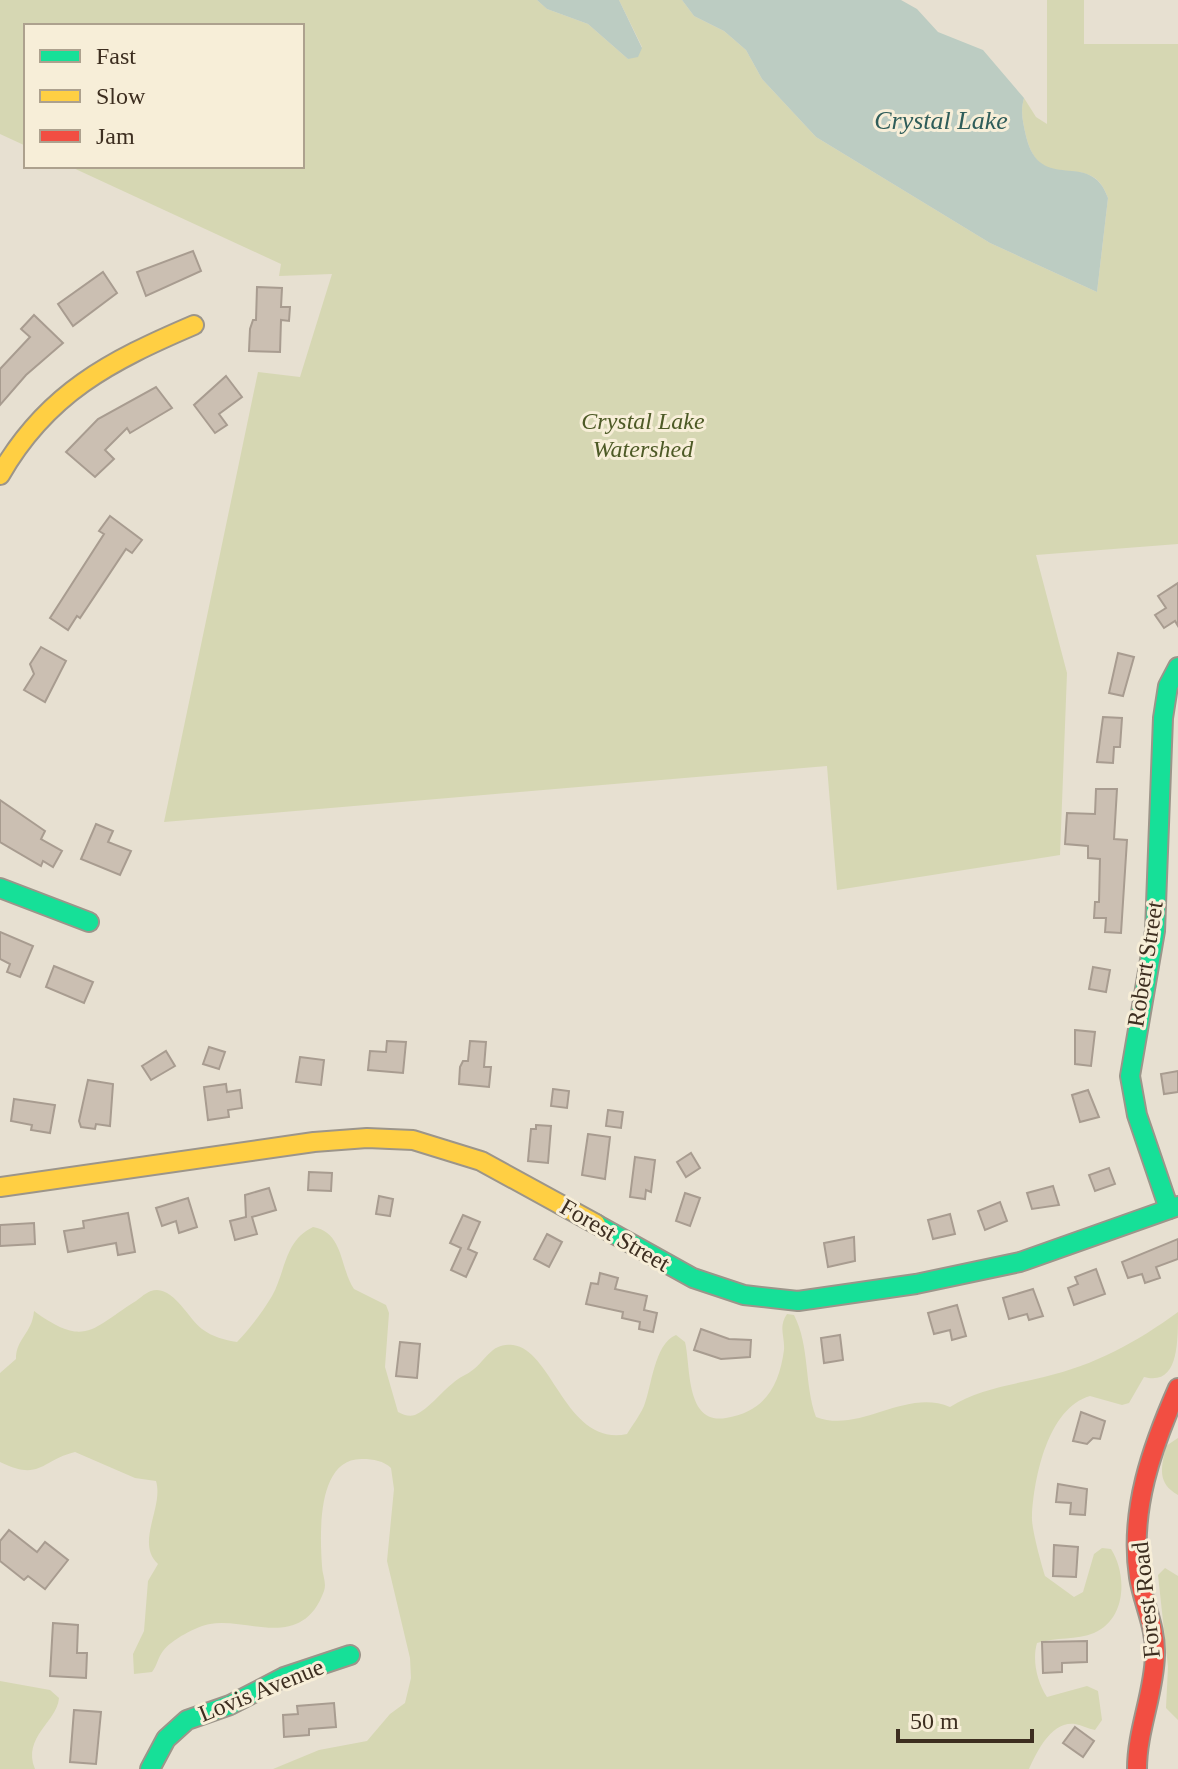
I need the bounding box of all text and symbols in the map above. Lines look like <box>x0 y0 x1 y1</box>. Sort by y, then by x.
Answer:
legend <box>24 24 304 168</box>
text: Fast <box>96 43 136 69</box>
text: Slow <box>96 83 146 109</box>
water label: Crystal Lake <box>874 106 1008 135</box>
text: Jam <box>96 123 135 149</box>
park label: Crystal Lake Watershed <box>581 408 705 462</box>
street label: Robert Street <box>1122 899 1168 1029</box>
street label: Forest Street <box>556 1193 675 1277</box>
street label: Forest Road <box>1127 1541 1165 1659</box>
street label: Lovis Avenue <box>195 1653 327 1727</box>
scale bar <box>898 1693 1032 1743</box>
text: 50 m <box>910 1708 959 1734</box>

